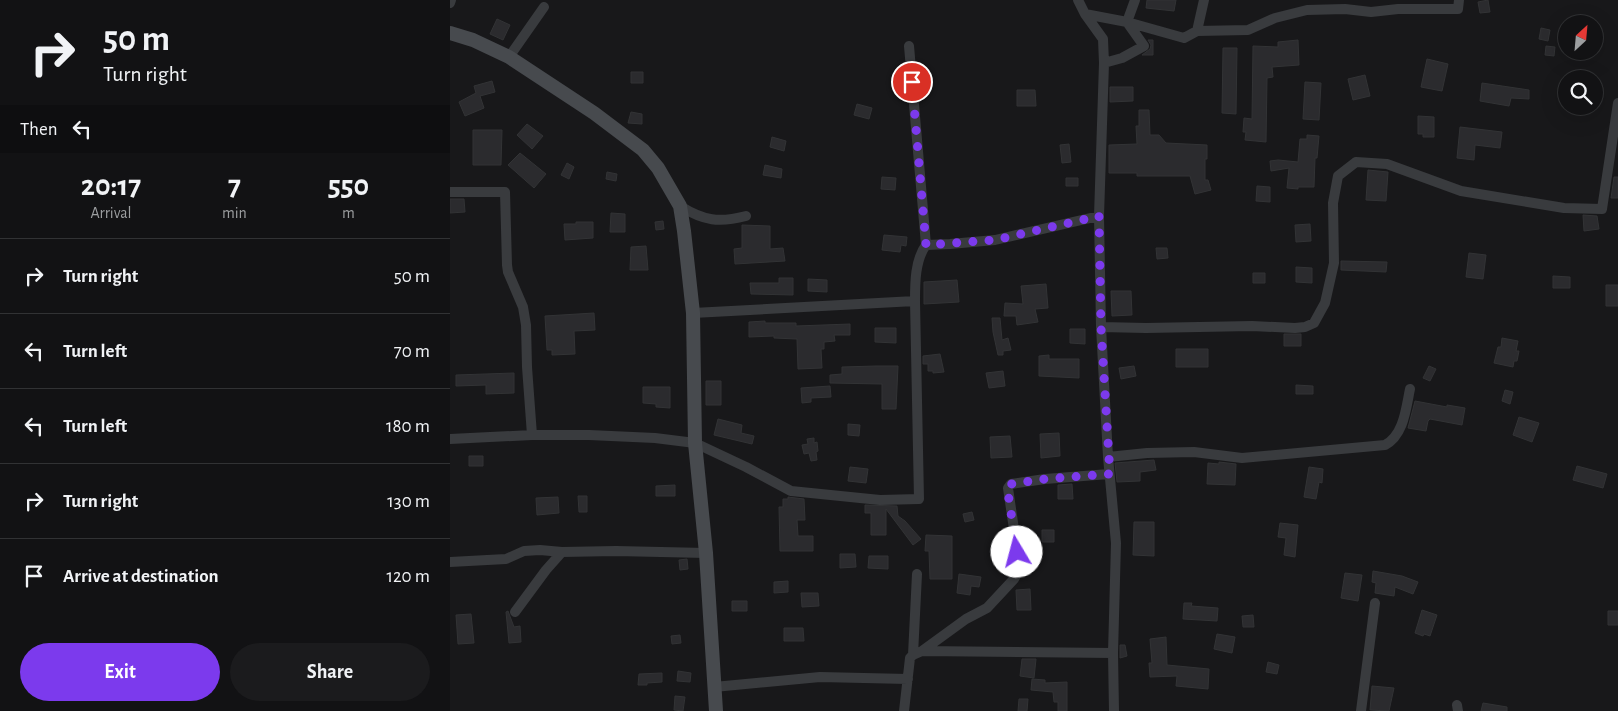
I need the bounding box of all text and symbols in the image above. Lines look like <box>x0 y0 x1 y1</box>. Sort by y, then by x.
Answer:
north arrow <box>1558 15 1602 60</box>
map controls <box>1558 15 1603 115</box>
icon: right <box>20 20 85 85</box>
text: 50 m <box>103 22 170 57</box>
pin <box>891 61 933 103</box>
text: Turn right <box>103 63 187 85</box>
icon: arrive <box>898 68 926 96</box>
button: search <box>1558 70 1603 115</box>
icon: left <box>68 115 96 143</box>
text: Then <box>20 120 58 139</box>
text: 20:17 <box>81 171 141 201</box>
text: 7 <box>228 171 241 201</box>
text: 550 <box>328 171 369 201</box>
text: Arrival <box>90 205 132 221</box>
text: min <box>222 205 247 221</box>
text: m <box>342 205 355 221</box>
icon: right <box>20 262 48 290</box>
text: Turn right <box>63 267 138 286</box>
text: 50 m <box>394 267 430 286</box>
icon: left <box>20 337 48 365</box>
text: Turn left <box>63 342 127 361</box>
text: 70 m <box>394 342 430 361</box>
icon: left <box>20 412 48 440</box>
text: Turn left <box>63 417 127 436</box>
text: 180 m <box>386 417 430 436</box>
icon: right <box>20 487 48 515</box>
text: Turn right <box>63 492 138 511</box>
text: 130 m <box>387 492 430 511</box>
position arrow <box>990 525 1042 577</box>
icon: arrive <box>20 562 48 590</box>
text: Arrive at destination <box>63 567 219 586</box>
text: 120 m <box>386 567 430 586</box>
button: Exit <box>20 643 220 701</box>
button: Share <box>230 643 430 701</box>

